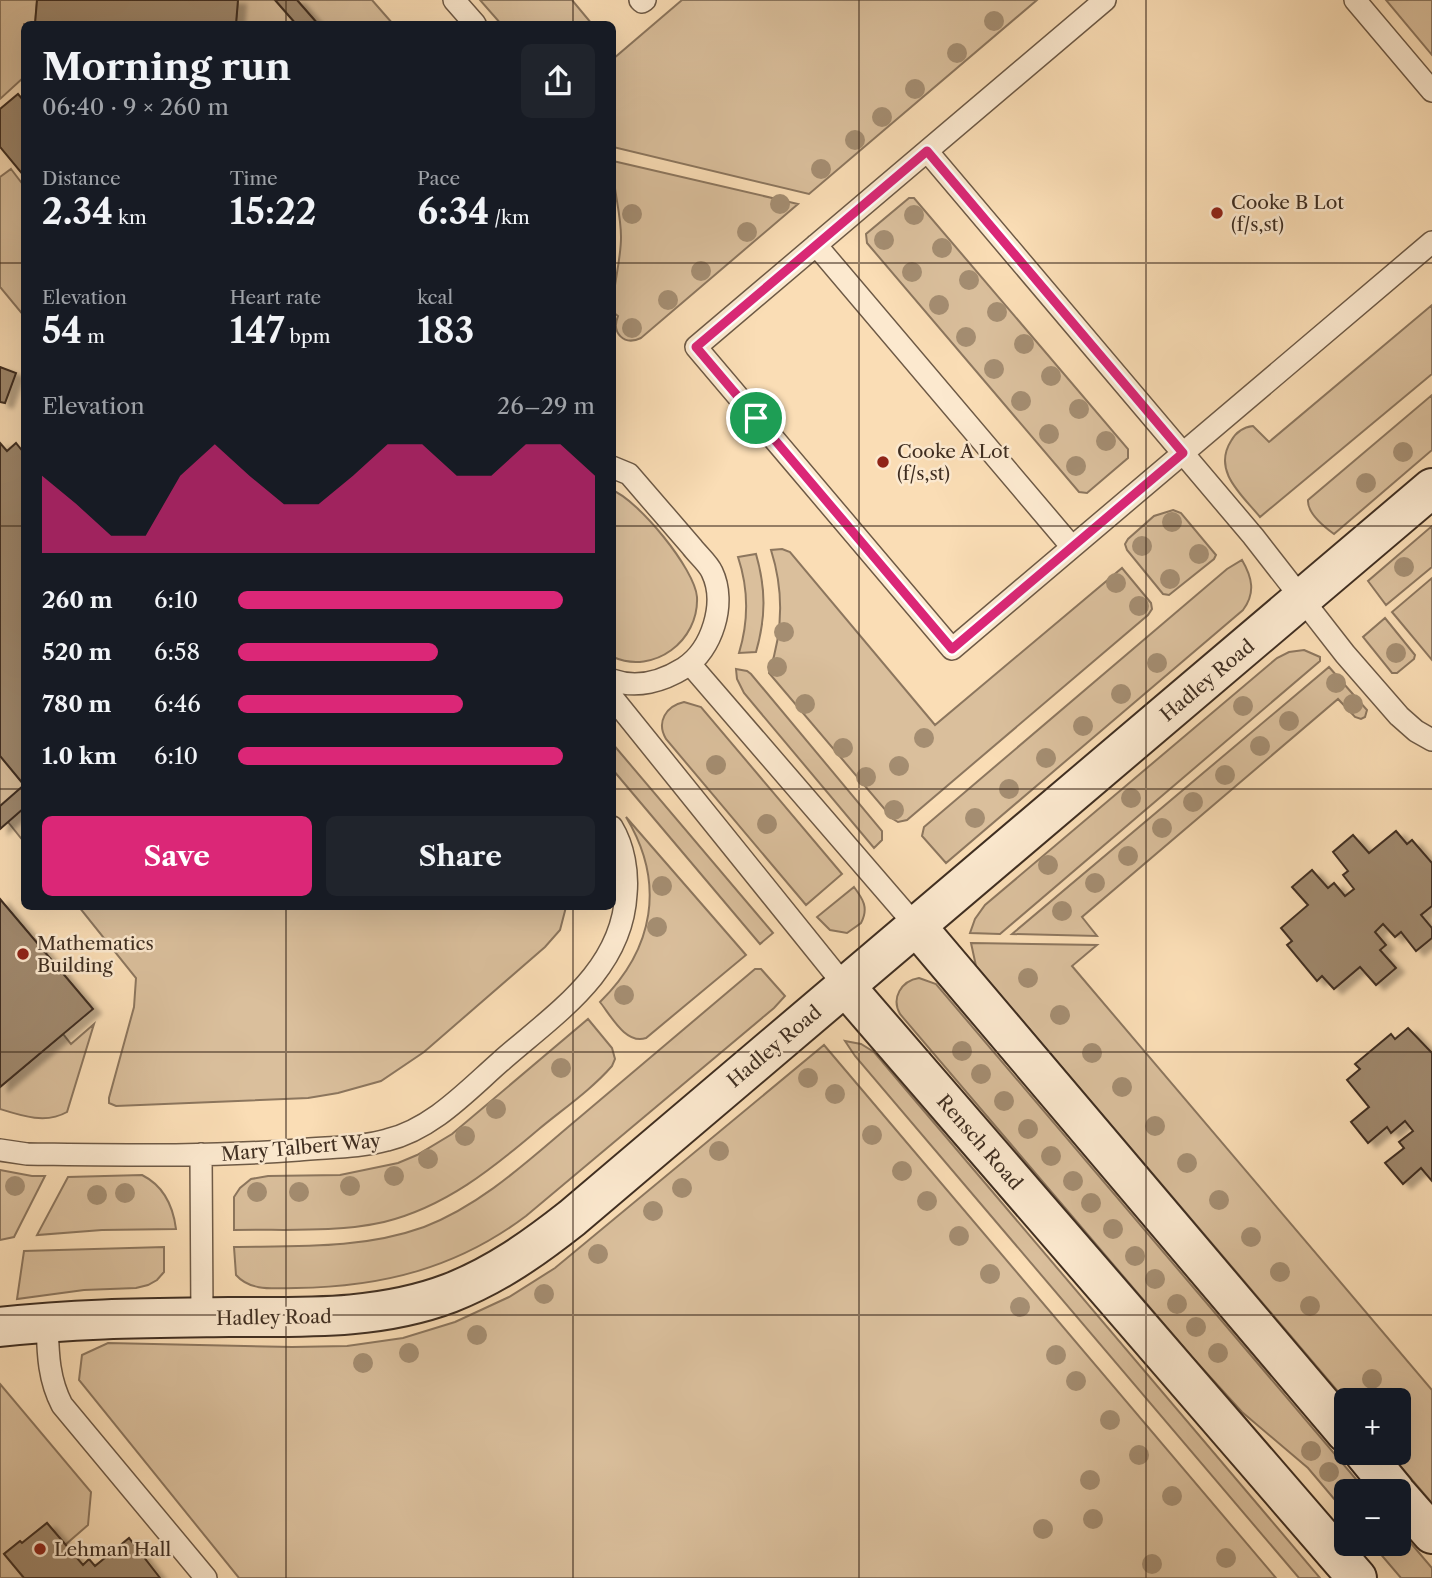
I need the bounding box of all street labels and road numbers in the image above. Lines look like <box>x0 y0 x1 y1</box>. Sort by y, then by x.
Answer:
street label: Hadley Road <box>1156 634 1259 726</box>
street label: Hadley Road <box>723 1000 826 1092</box>
street label: Rensch Road <box>932 1090 1027 1195</box>
street label: Mary Talbert Way <box>220 1129 382 1166</box>
street label: Hadley Road <box>216 1305 332 1330</box>

